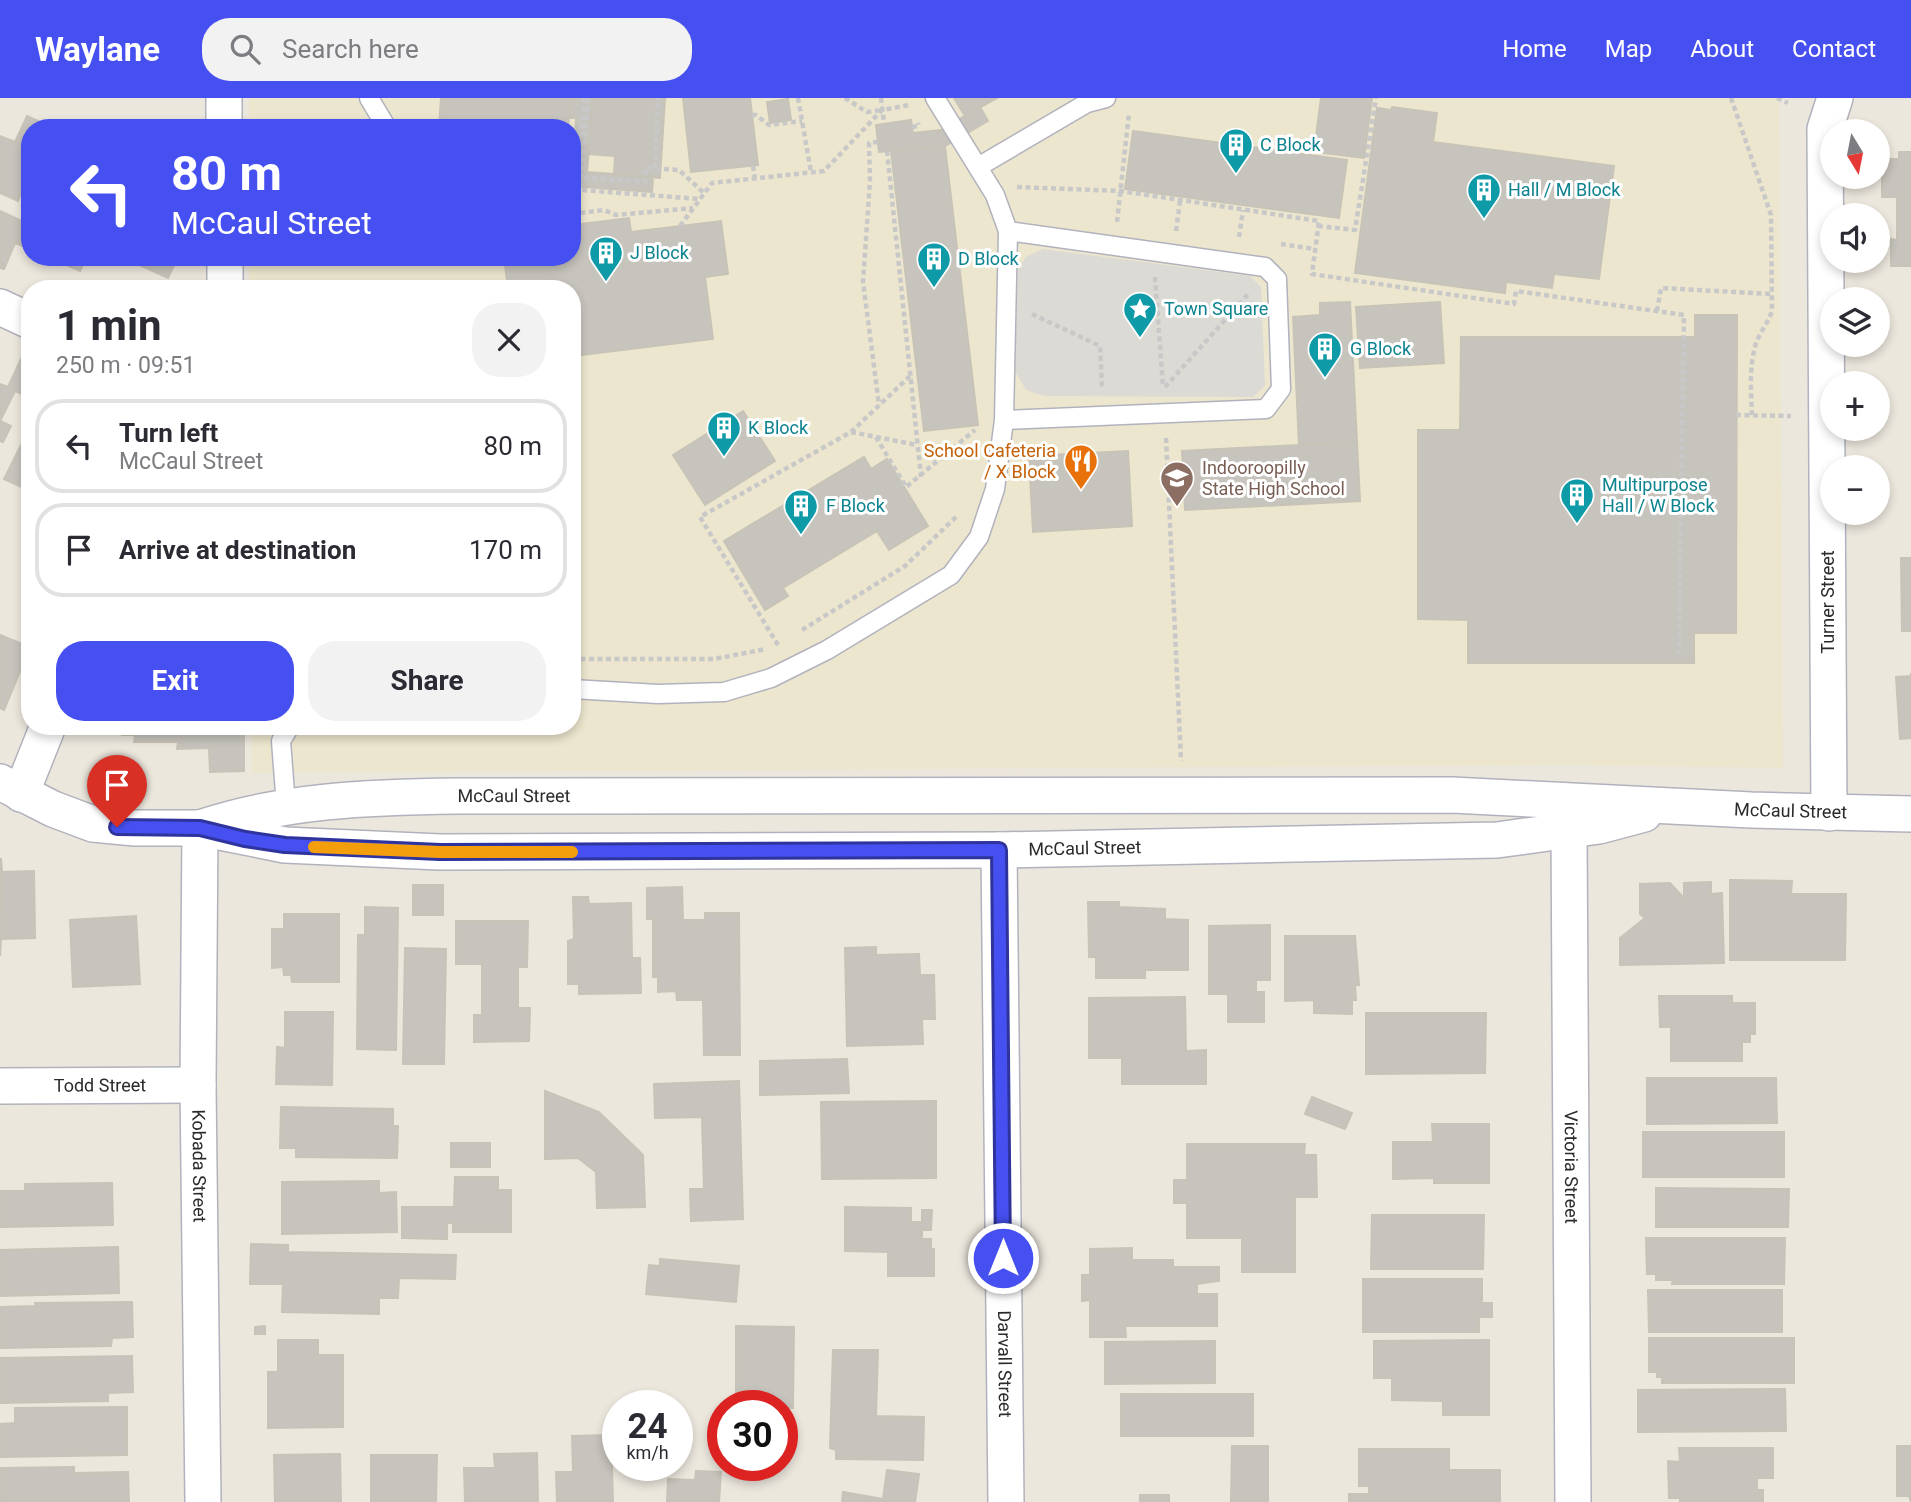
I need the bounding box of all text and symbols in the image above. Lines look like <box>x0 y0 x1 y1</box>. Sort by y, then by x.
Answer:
search box <box>202 18 692 81</box>
text: Waylane <box>35 30 160 69</box>
icon: search <box>226 30 264 68</box>
text: Search here <box>282 34 419 64</box>
text: Home <box>1502 35 1567 63</box>
text: Map <box>1605 35 1652 63</box>
text: About <box>1690 35 1754 63</box>
text: Contact <box>1792 35 1876 63</box>
north arrow <box>1820 119 1890 189</box>
map controls <box>1820 119 1890 525</box>
building icon: C Block <box>1217 126 1255 175</box>
place label: C Block <box>1260 134 1321 155</box>
text: 80 m <box>171 145 282 202</box>
icon: left <box>56 147 147 238</box>
building icon: Hall / M Block <box>1465 171 1503 220</box>
place label: Hall / M Block <box>1508 179 1621 200</box>
button: sound <box>1820 203 1890 273</box>
text: McCaul Street <box>171 204 372 242</box>
building icon: J Block <box>587 234 625 283</box>
building icon: D Block <box>915 240 953 289</box>
place label: J Block <box>630 242 690 263</box>
place label: D Block <box>958 248 1020 269</box>
button: layers <box>1820 287 1890 357</box>
place icon: Town Square <box>1121 290 1159 339</box>
place label: Town Square <box>1164 298 1268 319</box>
text: 1 min <box>56 301 162 350</box>
button: close <box>472 303 546 377</box>
building icon: G Block <box>1306 330 1344 379</box>
place label: G Block <box>1350 338 1412 359</box>
text: 250 m · 09:51 <box>56 352 195 379</box>
button: + <box>1820 371 1890 441</box>
building icon: K Block <box>705 409 743 458</box>
place label: K Block <box>748 417 809 438</box>
text: Turn left <box>119 418 218 448</box>
icon: left <box>60 427 98 465</box>
text: 80 m <box>484 431 542 461</box>
place label: School Cafeteria / X Block <box>924 440 1057 482</box>
restaurant icon: School Cafeteria / X Block <box>1062 442 1100 491</box>
text: McCaul Street <box>119 448 263 475</box>
button: − <box>1820 455 1890 525</box>
place label: Indooroopilly State High School <box>1202 457 1345 499</box>
school or university icon: Indooroopilly State High School <box>1158 459 1196 508</box>
place label: Multipurpose Hall / W Block <box>1602 474 1715 516</box>
building icon: Multipurpose Hall / W Block <box>1558 476 1596 525</box>
building icon: F Block <box>782 487 820 536</box>
place label: F Block <box>826 495 886 516</box>
icon: arrive <box>60 531 98 569</box>
text: Arrive at destination <box>119 535 356 565</box>
text: 170 m <box>469 535 542 565</box>
street label: Turner Street <box>1817 550 1838 654</box>
button: Exit <box>56 641 294 721</box>
button: Share <box>308 641 546 721</box>
pin <box>87 755 147 827</box>
icon: arrive <box>98 766 136 804</box>
street label: McCaul Street <box>457 785 571 806</box>
street label: McCaul Street <box>1734 798 1847 822</box>
street label: McCaul Street <box>1028 836 1142 859</box>
street label: Todd Street <box>54 1074 146 1096</box>
street label: Kobada Street <box>188 1109 211 1223</box>
street label: Victoria Street <box>1561 1110 1582 1224</box>
position arrow <box>966 1221 1040 1295</box>
street label: Darvall Street <box>994 1310 1016 1418</box>
speed limit sign: 30 <box>707 1390 798 1481</box>
text: 24 <box>627 1406 668 1447</box>
text: km/h <box>626 1442 669 1463</box>

